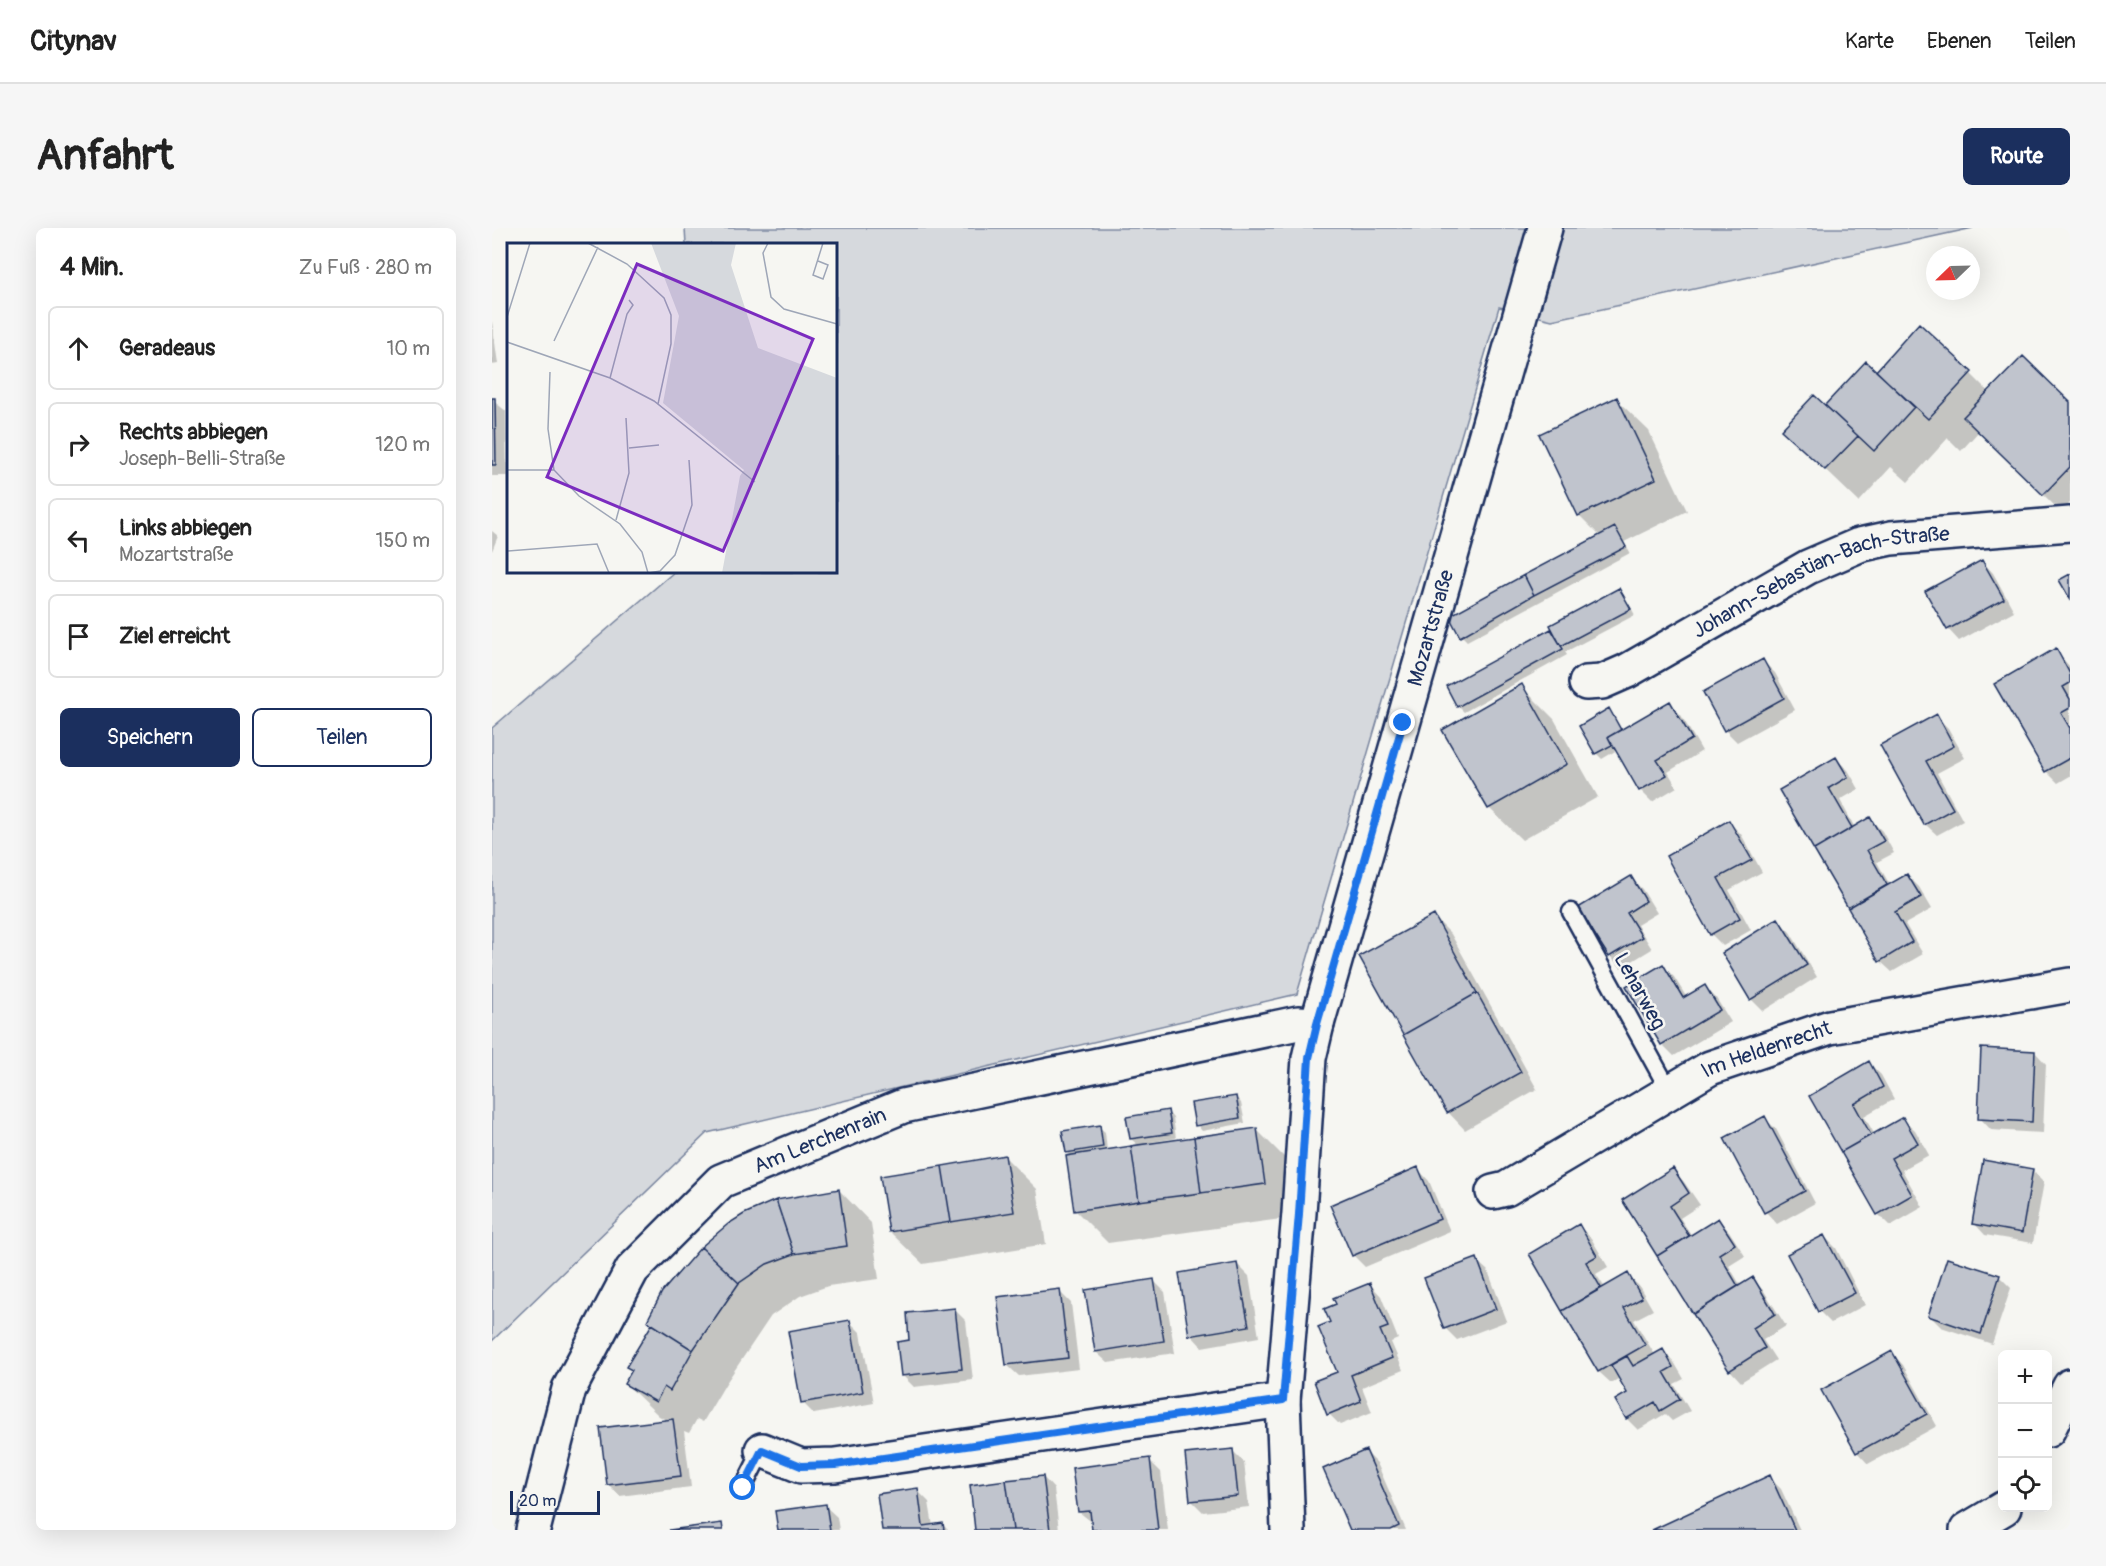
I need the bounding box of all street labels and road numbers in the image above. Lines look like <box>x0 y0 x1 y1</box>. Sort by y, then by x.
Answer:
street label: Johann-Sebastian-Bach-Straße <box>1688 520 1951 645</box>
street label: Mozartstraße <box>1401 566 1461 690</box>
street label: Leharweg <box>1607 948 1672 1035</box>
street label: Im Heldenrecht <box>1696 1014 1836 1084</box>
street label: Am Lerchenrain <box>750 1101 891 1180</box>

